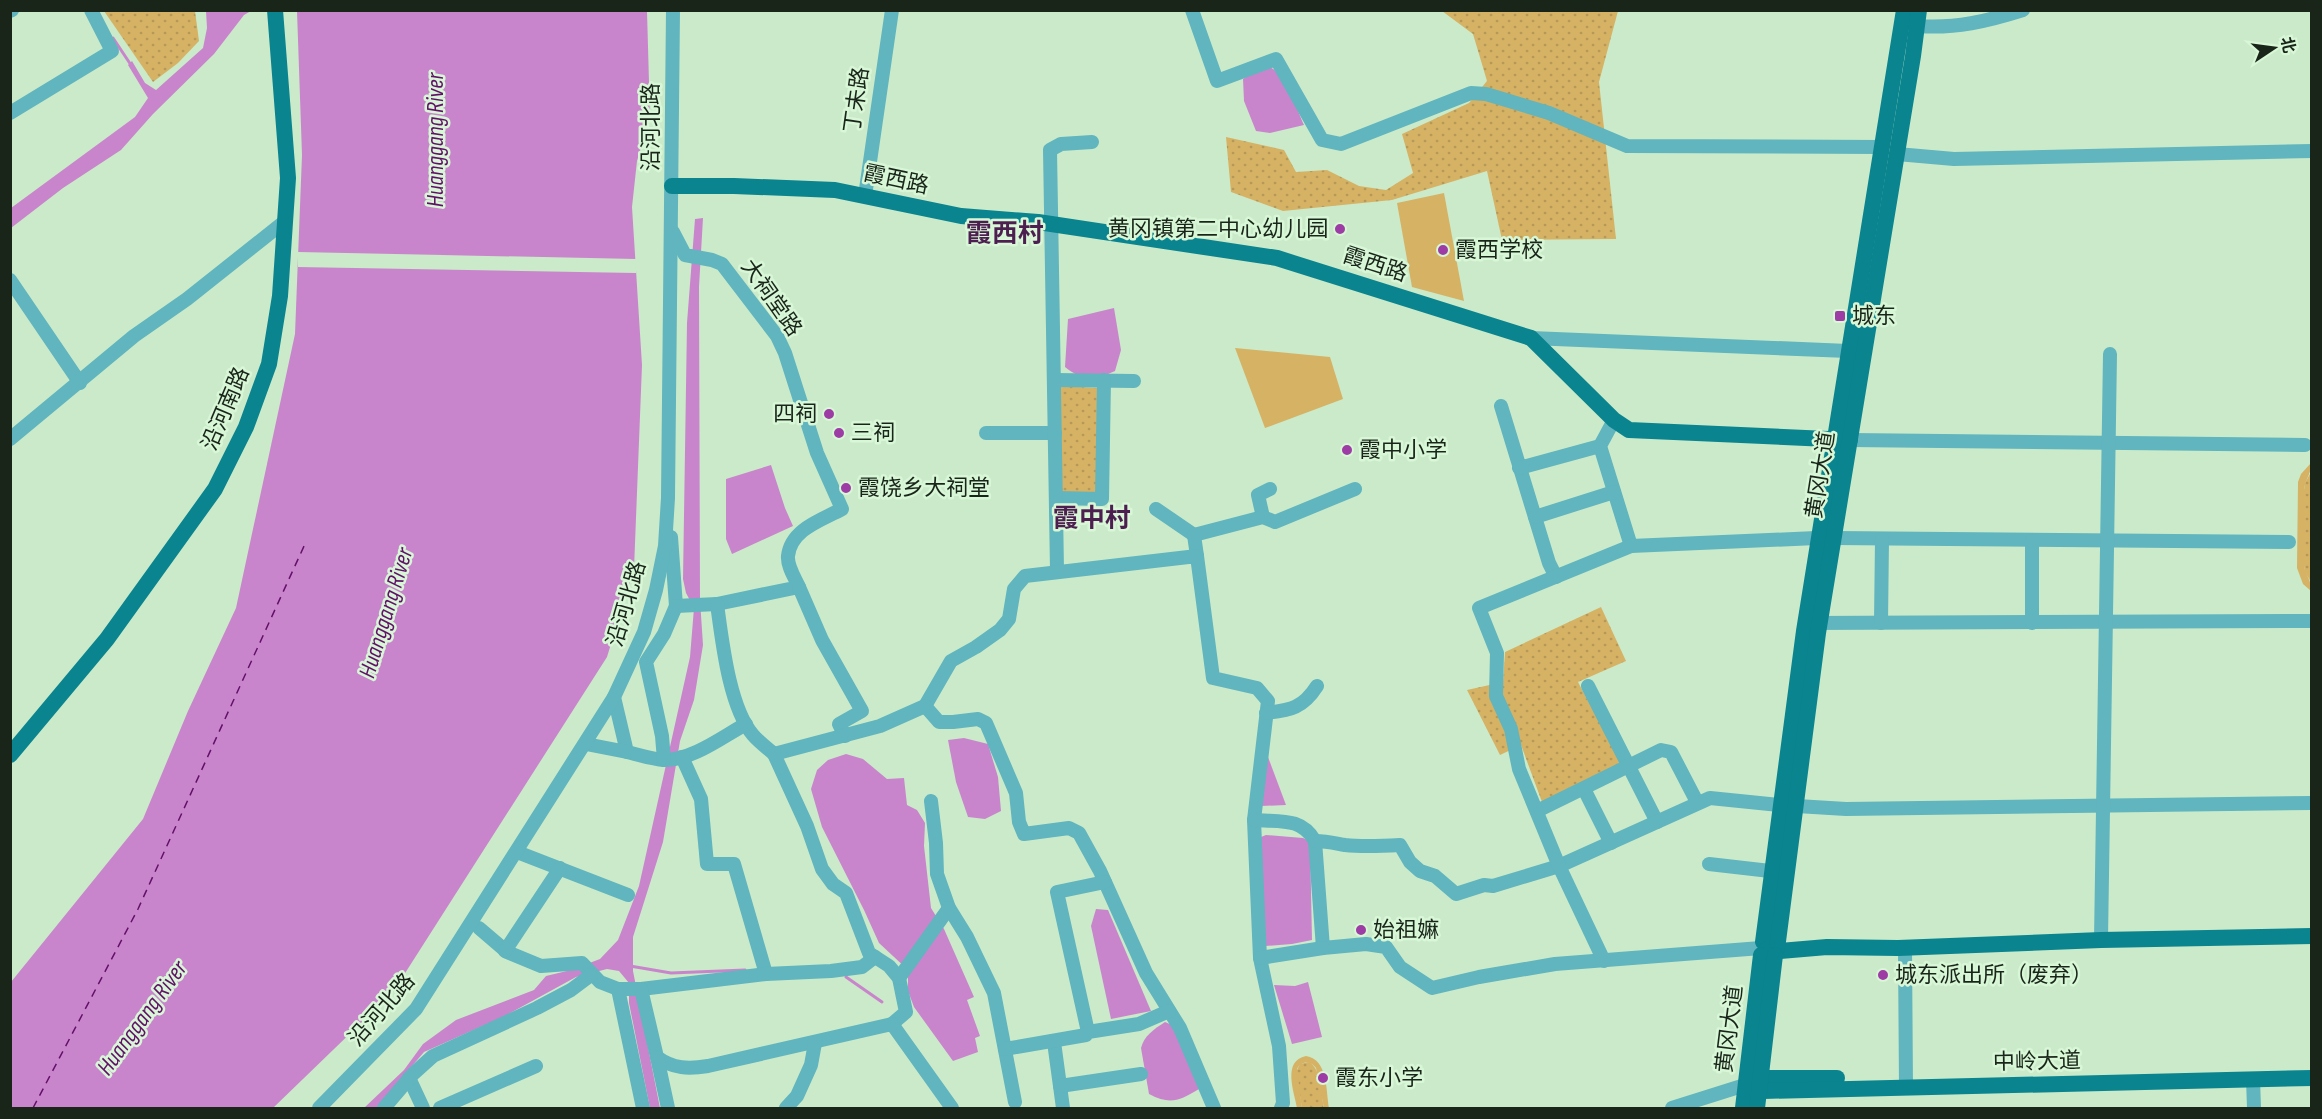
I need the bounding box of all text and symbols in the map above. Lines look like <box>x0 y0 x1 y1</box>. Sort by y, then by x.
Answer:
north arrow <box>2244 18 2304 78</box>
text: 北 <box>2276 35 2298 55</box>
street label: 丁未路 <box>839 65 875 135</box>
water label: Huanggang River <box>421 71 450 207</box>
street label: 沿河北路 <box>638 83 665 171</box>
street label: 霞西路 <box>861 160 931 200</box>
place label: 黄冈镇第二中心幼儿园 <box>1108 216 1328 243</box>
district label: 霞西村 <box>966 219 1044 250</box>
marker: 黄冈镇第二中心幼儿园 <box>1333 222 1347 236</box>
place label: 霞西学校 <box>1455 237 1543 264</box>
street label: 霞西路 <box>1339 242 1411 288</box>
marker: 霞西学校 <box>1436 243 1450 257</box>
street label: 大祠堂路 <box>735 254 807 342</box>
place label: 城东 <box>1852 303 1896 330</box>
marker: 城东 <box>1833 309 1847 323</box>
street label: 沿河南路 <box>196 363 256 455</box>
place label: 四祠 <box>773 401 817 428</box>
marker: 四祠 <box>822 407 836 421</box>
place label: 三祠 <box>851 420 895 447</box>
marker: 三祠 <box>832 426 846 440</box>
street label: 黄冈大道 <box>1801 429 1841 521</box>
place label: 霞中小学 <box>1359 437 1447 464</box>
marker: 霞中小学 <box>1340 443 1354 457</box>
place label: 霞饶乡大祠堂 <box>858 475 990 502</box>
marker: 霞饶乡大祠堂 <box>839 481 853 495</box>
district label: 霞中村 <box>1053 504 1131 535</box>
water label: Huanggang River <box>352 543 420 682</box>
street label: 沿河北路 <box>602 558 652 650</box>
place label: 始祖嫲 <box>1373 917 1439 944</box>
marker: 始祖嫲 <box>1354 923 1368 937</box>
water label: Huanggang River <box>91 954 194 1081</box>
place label: 城东派出所（废弃） <box>1895 962 2093 989</box>
street label: 沿河北路 <box>343 968 421 1052</box>
marker: 城东派出所（废弃） <box>1876 968 1890 982</box>
street label: 黄冈大道 <box>1711 984 1749 1074</box>
street label: 中岭大道 <box>1993 1048 2081 1076</box>
place label: 霞东小学 <box>1335 1065 1423 1092</box>
marker: 霞东小学 <box>1316 1071 1330 1085</box>

